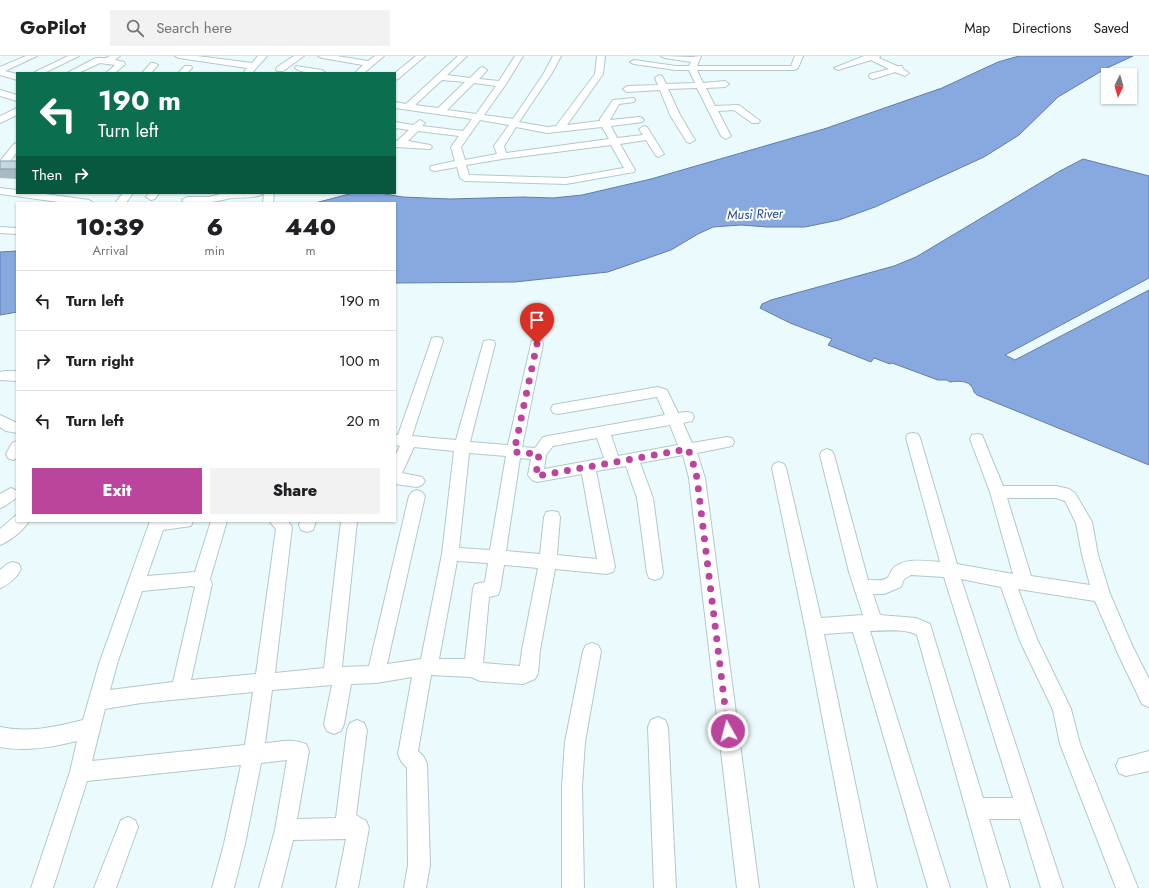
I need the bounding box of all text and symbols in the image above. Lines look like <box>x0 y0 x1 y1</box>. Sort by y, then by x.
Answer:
search box <box>110 10 390 46</box>
text: GoPilot <box>20 14 86 41</box>
icon: search <box>124 17 146 39</box>
text: Search here <box>156 17 232 39</box>
text: Map <box>964 18 990 38</box>
text: Directions <box>1012 18 1072 38</box>
text: Saved <box>1094 18 1129 38</box>
north arrow <box>1101 68 1137 104</box>
map controls <box>1101 68 1137 104</box>
text: 190 m <box>98 80 181 121</box>
icon: left <box>32 88 84 140</box>
text: Turn left <box>98 118 158 144</box>
text: Then <box>32 164 62 186</box>
icon: right <box>70 164 92 186</box>
water label: Musi River <box>727 204 784 224</box>
text: 10:39 <box>76 209 145 244</box>
text: 6 <box>206 209 223 244</box>
text: 440 <box>285 209 336 244</box>
text: Arrival <box>92 241 128 260</box>
text: min <box>205 241 225 260</box>
text: m <box>305 241 316 260</box>
icon: left <box>32 290 54 312</box>
text: Turn left <box>66 290 124 312</box>
text: 190 m <box>339 290 380 312</box>
pin <box>520 303 554 344</box>
icon: arrive <box>526 309 548 331</box>
icon: right <box>32 350 54 372</box>
text: Turn right <box>66 350 134 372</box>
text: 100 m <box>339 350 380 372</box>
icon: left <box>32 410 54 432</box>
text: Turn left <box>66 410 124 432</box>
text: 20 m <box>346 410 380 432</box>
button: Exit <box>32 468 202 514</box>
button: Share <box>210 468 380 514</box>
position arrow <box>707 710 749 752</box>

